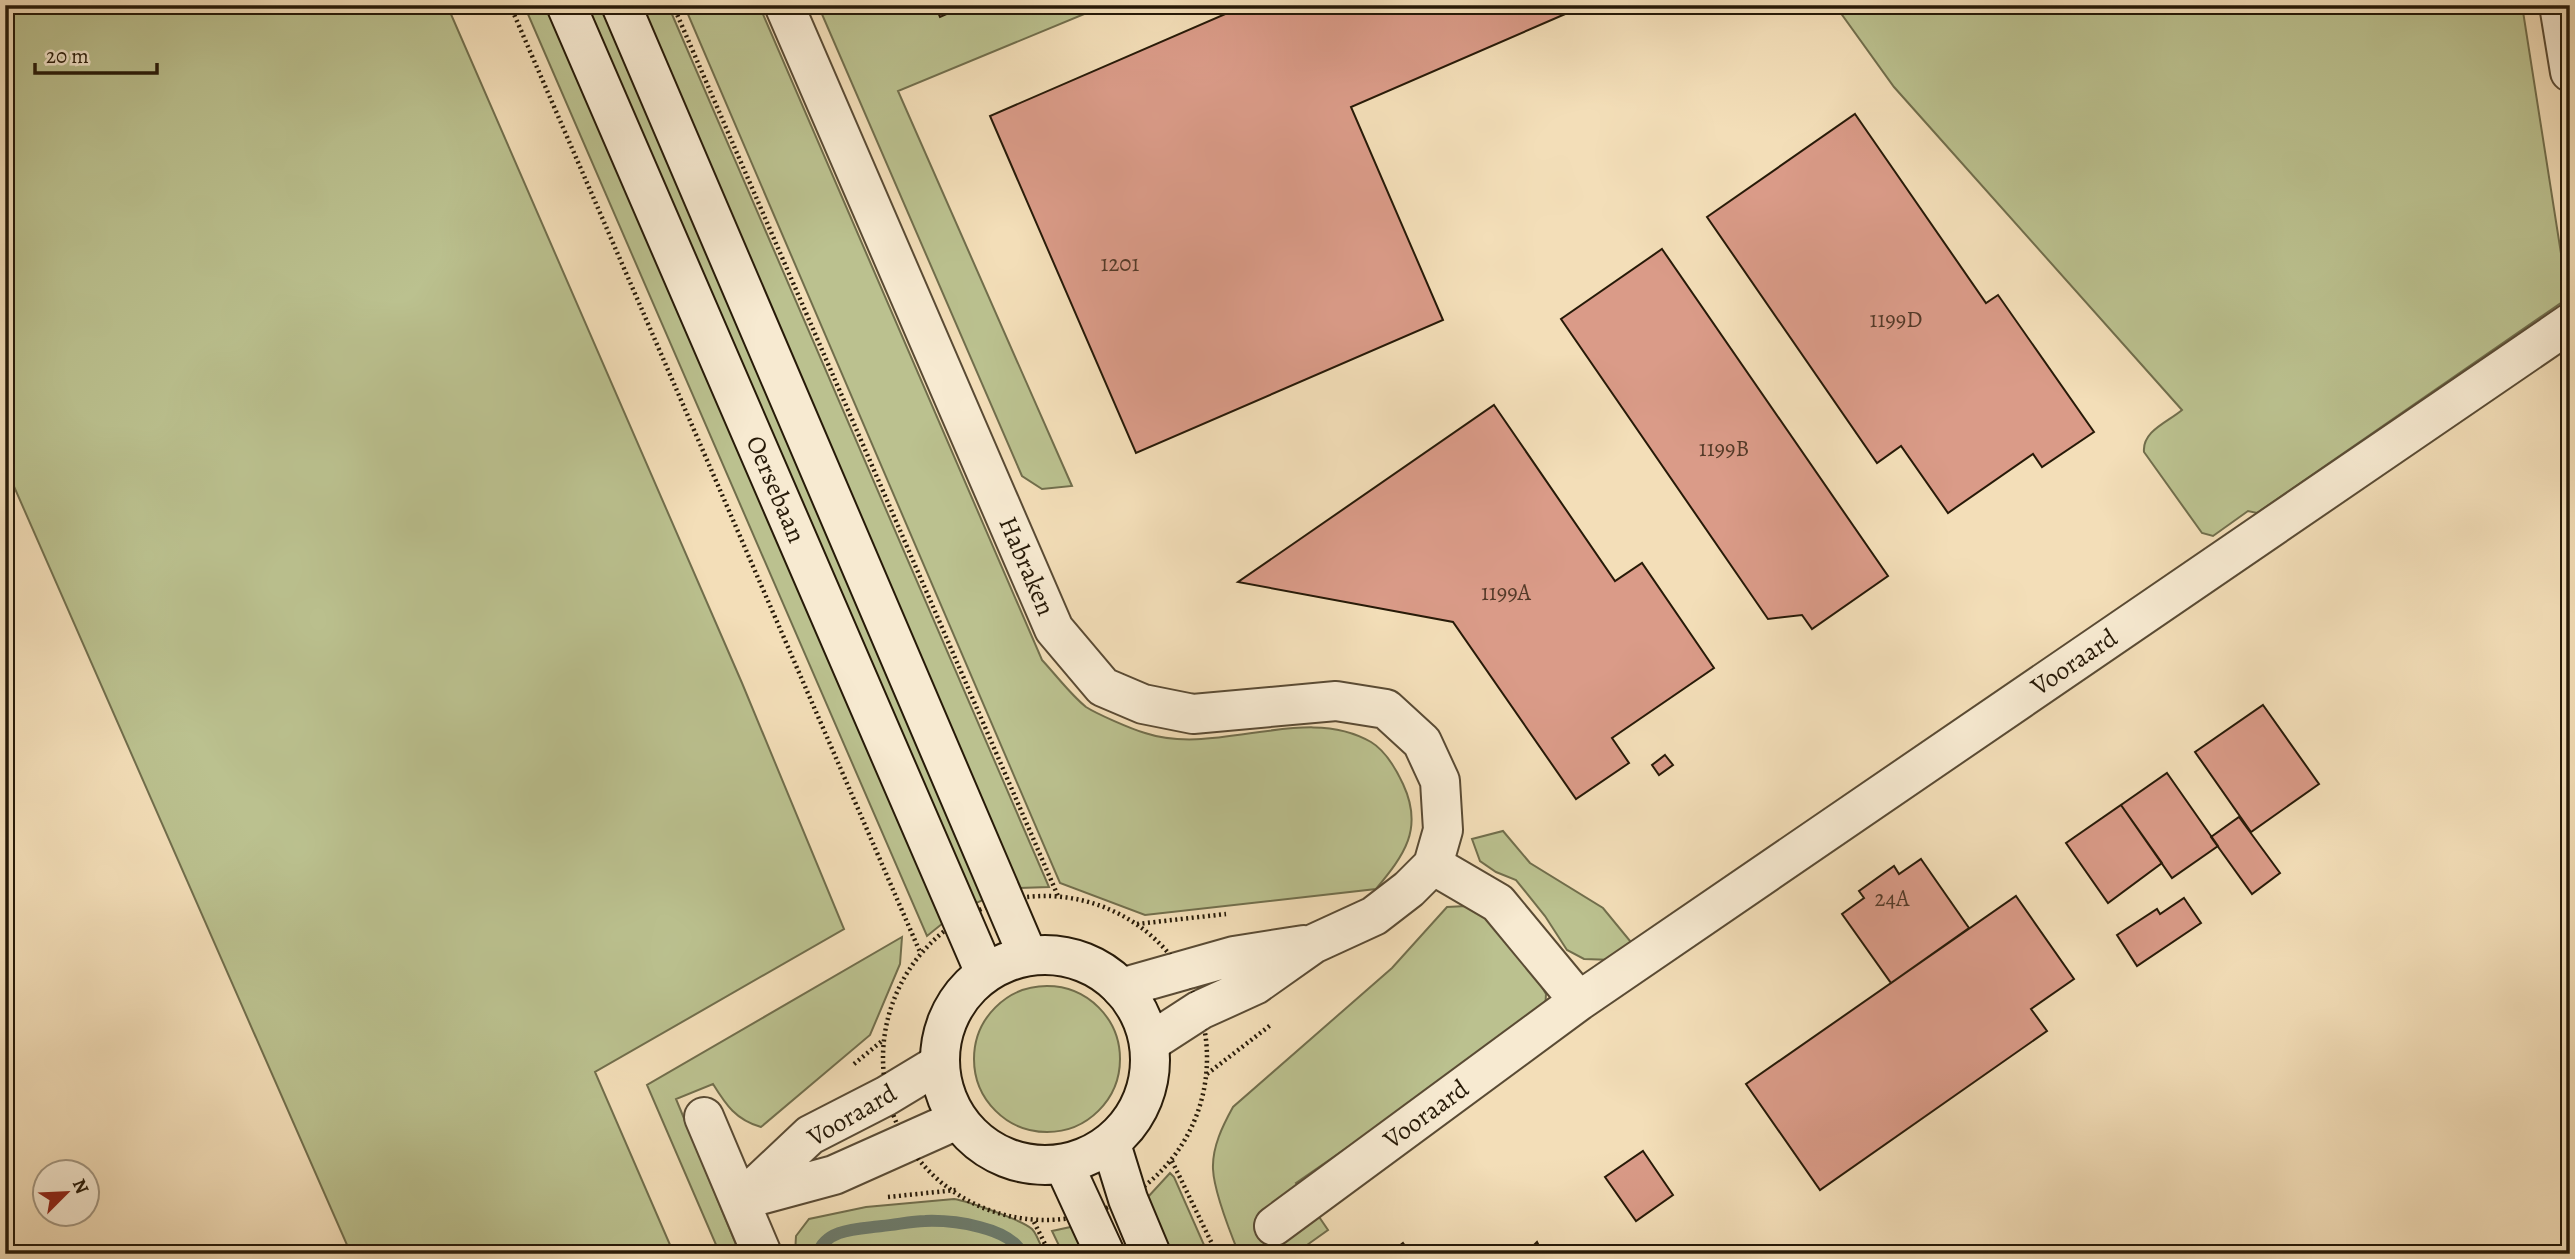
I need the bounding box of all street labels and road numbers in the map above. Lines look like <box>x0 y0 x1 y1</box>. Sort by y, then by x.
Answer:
street label: Oersebaan <box>738 430 814 548</box>
street label: Habraken <box>990 511 1064 621</box>
street label: Vooraard <box>2023 620 2124 704</box>
street label: Vooraard <box>1376 1071 1476 1157</box>
street label: Vooraard <box>800 1075 903 1155</box>

